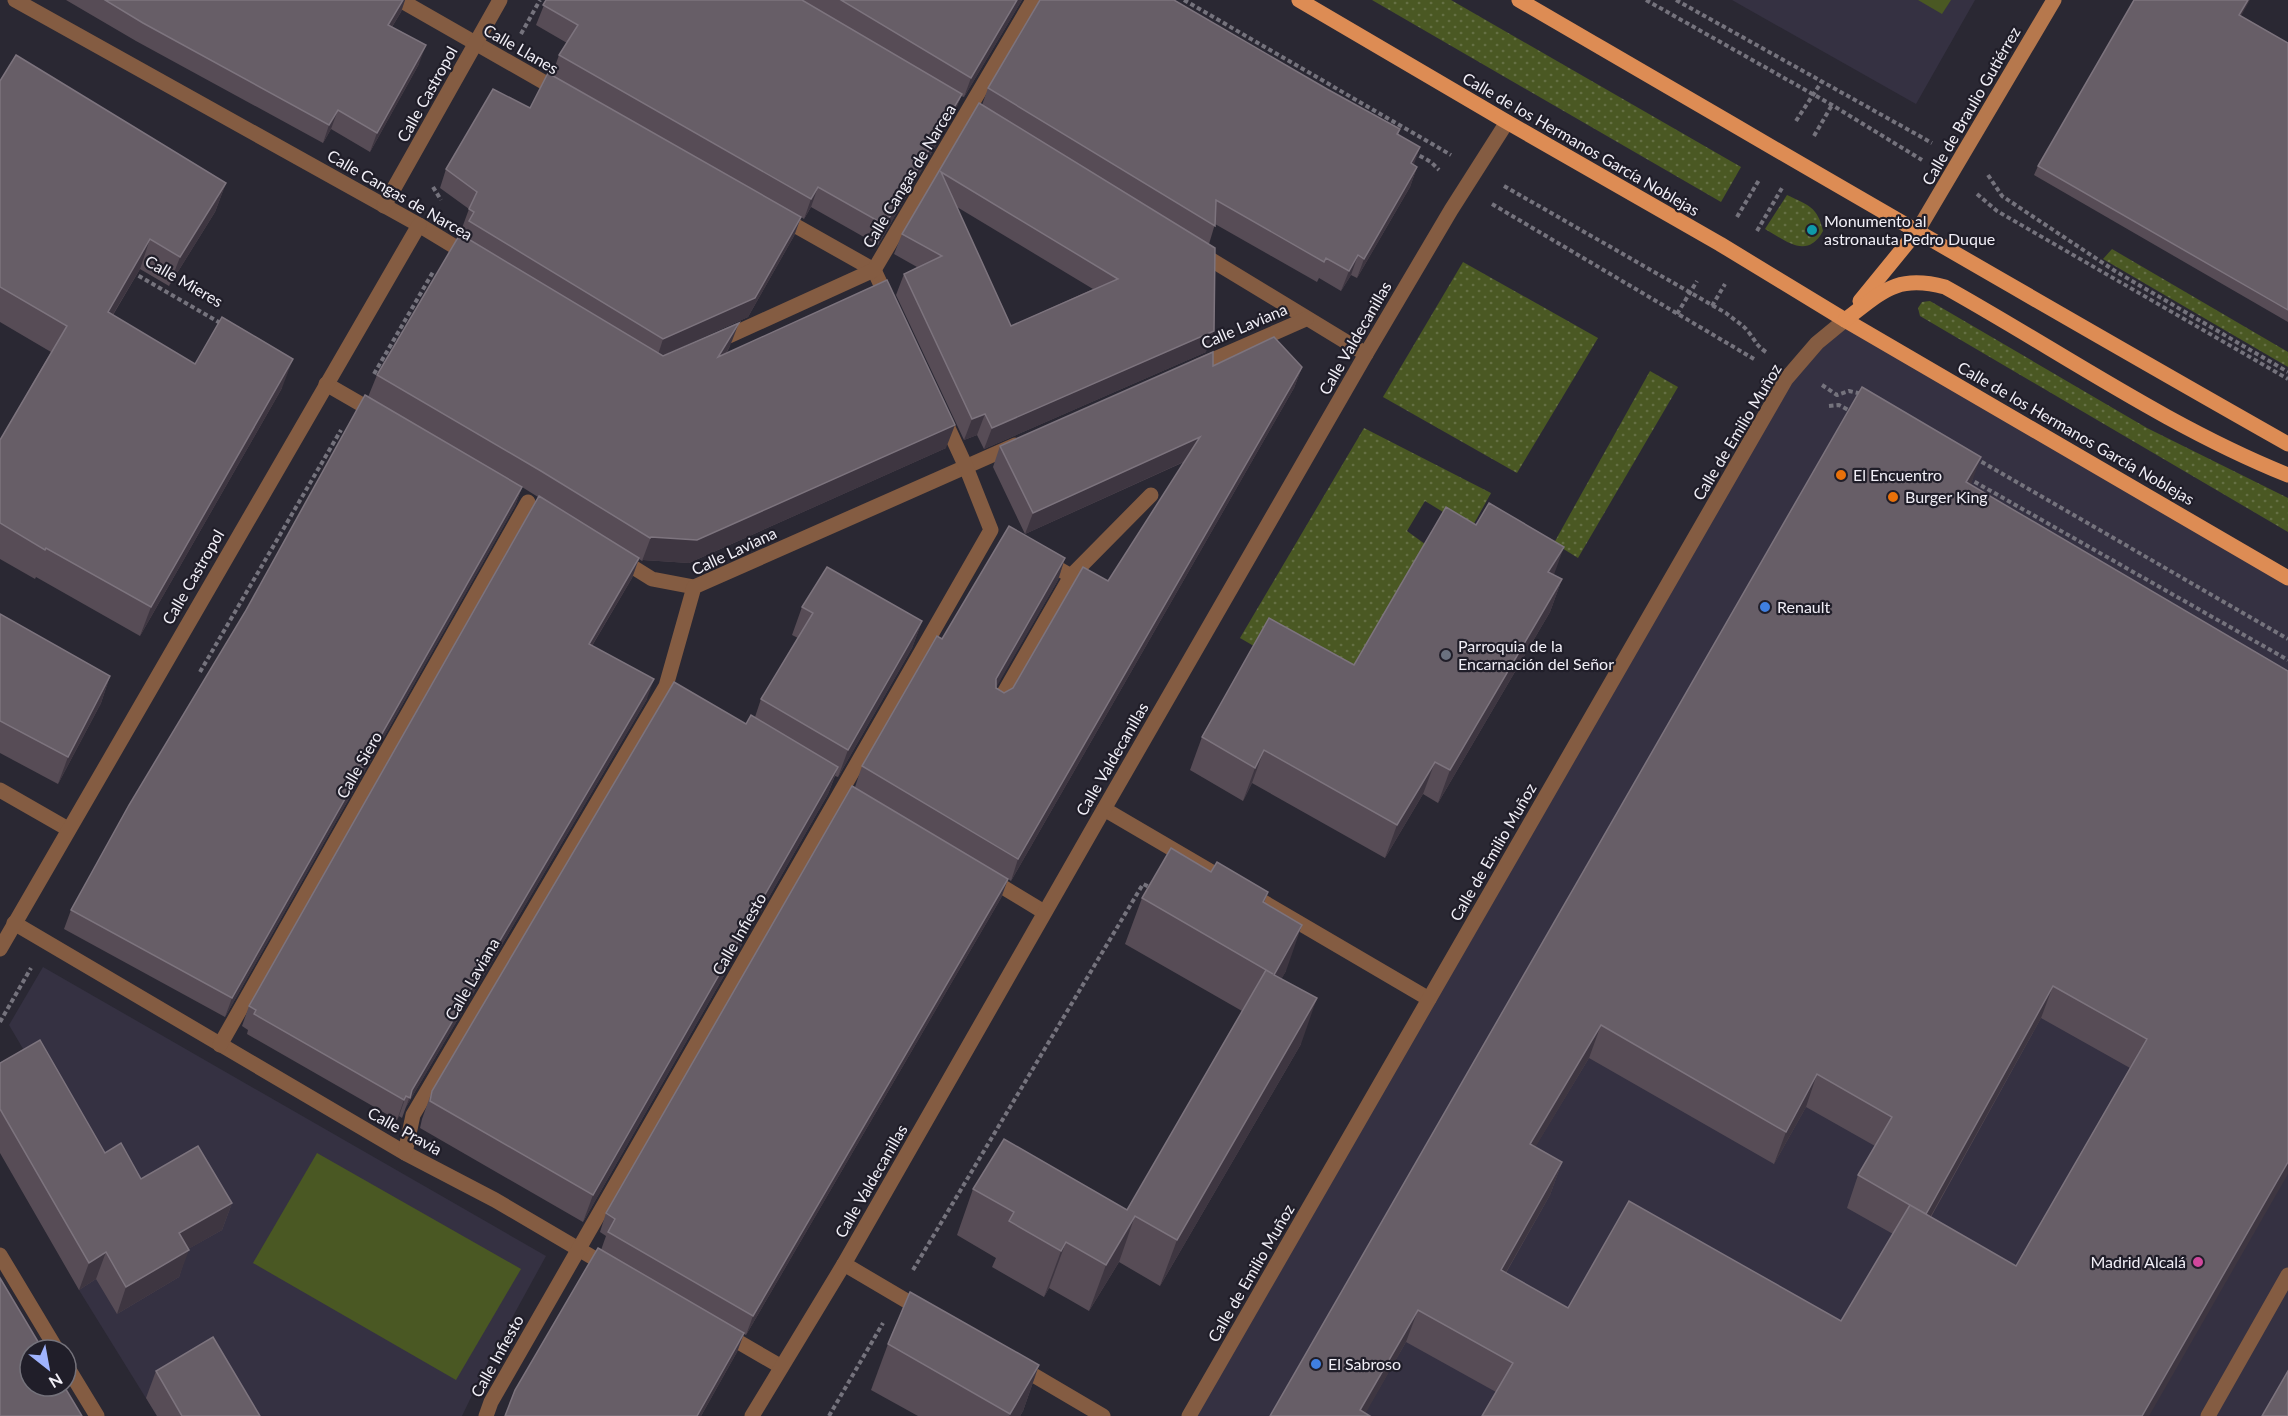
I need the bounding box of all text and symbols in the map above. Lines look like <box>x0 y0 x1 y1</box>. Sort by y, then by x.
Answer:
street label: Calle Llanes <box>481 20 562 78</box>
street label: Calle de Braulio Gutiérrez <box>1917 23 2024 188</box>
street label: Calle Castropol <box>392 43 461 145</box>
street label: Calle de los Hermanos García Noblejas <box>1460 68 1703 219</box>
street label: Calle Cangas de Narcea <box>858 100 959 251</box>
street label: Calle Cangas de Narcea <box>324 145 476 244</box>
place label: Monumento al astronauta Pedro Duque <box>1824 211 1995 248</box>
marker: Monumento al astronauta Pedro Duque <box>1805 223 1819 237</box>
street label: Calle Mieres <box>142 251 227 310</box>
street label: Calle Valdecanillas <box>1314 278 1395 398</box>
street label: Calle Laviana <box>1198 299 1290 352</box>
street label: Calle de los Hermanos García Noblejas <box>1955 357 2198 508</box>
street label: Calle de Emilio Muñoz <box>1688 360 1785 503</box>
place label: El Encuentro <box>1853 465 1942 484</box>
marker: El Encuentro <box>1834 468 1848 482</box>
place label: Burger King <box>1905 487 1988 506</box>
marker: Burger King <box>1886 490 1900 504</box>
street label: Calle Laviana <box>688 523 779 579</box>
street label: Calle Castropol <box>158 526 227 628</box>
place label: Renault <box>1777 597 1831 616</box>
marker: Renault <box>1758 600 1772 614</box>
place label: Parroquia de la Encarnación del Señor <box>1458 636 1614 673</box>
marker: Parroquia de la Encarnación del Señor <box>1439 648 1453 662</box>
street label: Calle Valdecanillas <box>1071 699 1152 819</box>
street label: Calle Siero <box>332 728 385 802</box>
street label: Calle de Emilio Muñoz <box>1445 780 1540 924</box>
street label: Calle Infiesto <box>708 890 770 978</box>
street label: Calle Laviana <box>440 934 503 1023</box>
street label: Calle Pravia <box>365 1102 446 1159</box>
street label: Calle Valdecanillas <box>830 1121 911 1241</box>
street label: Calle de Emilio Muñoz <box>1203 1201 1298 1345</box>
place label: Madrid Alcalá <box>2090 1252 2186 1271</box>
marker: Madrid Alcalá <box>2191 1255 2205 1269</box>
street label: Calle Infiesto <box>466 1311 527 1400</box>
north arrow <box>18 1338 78 1398</box>
place label: El Sabroso <box>1328 1354 1401 1373</box>
marker: El Sabroso <box>1309 1357 1323 1371</box>
text: N <box>46 1370 66 1393</box>

